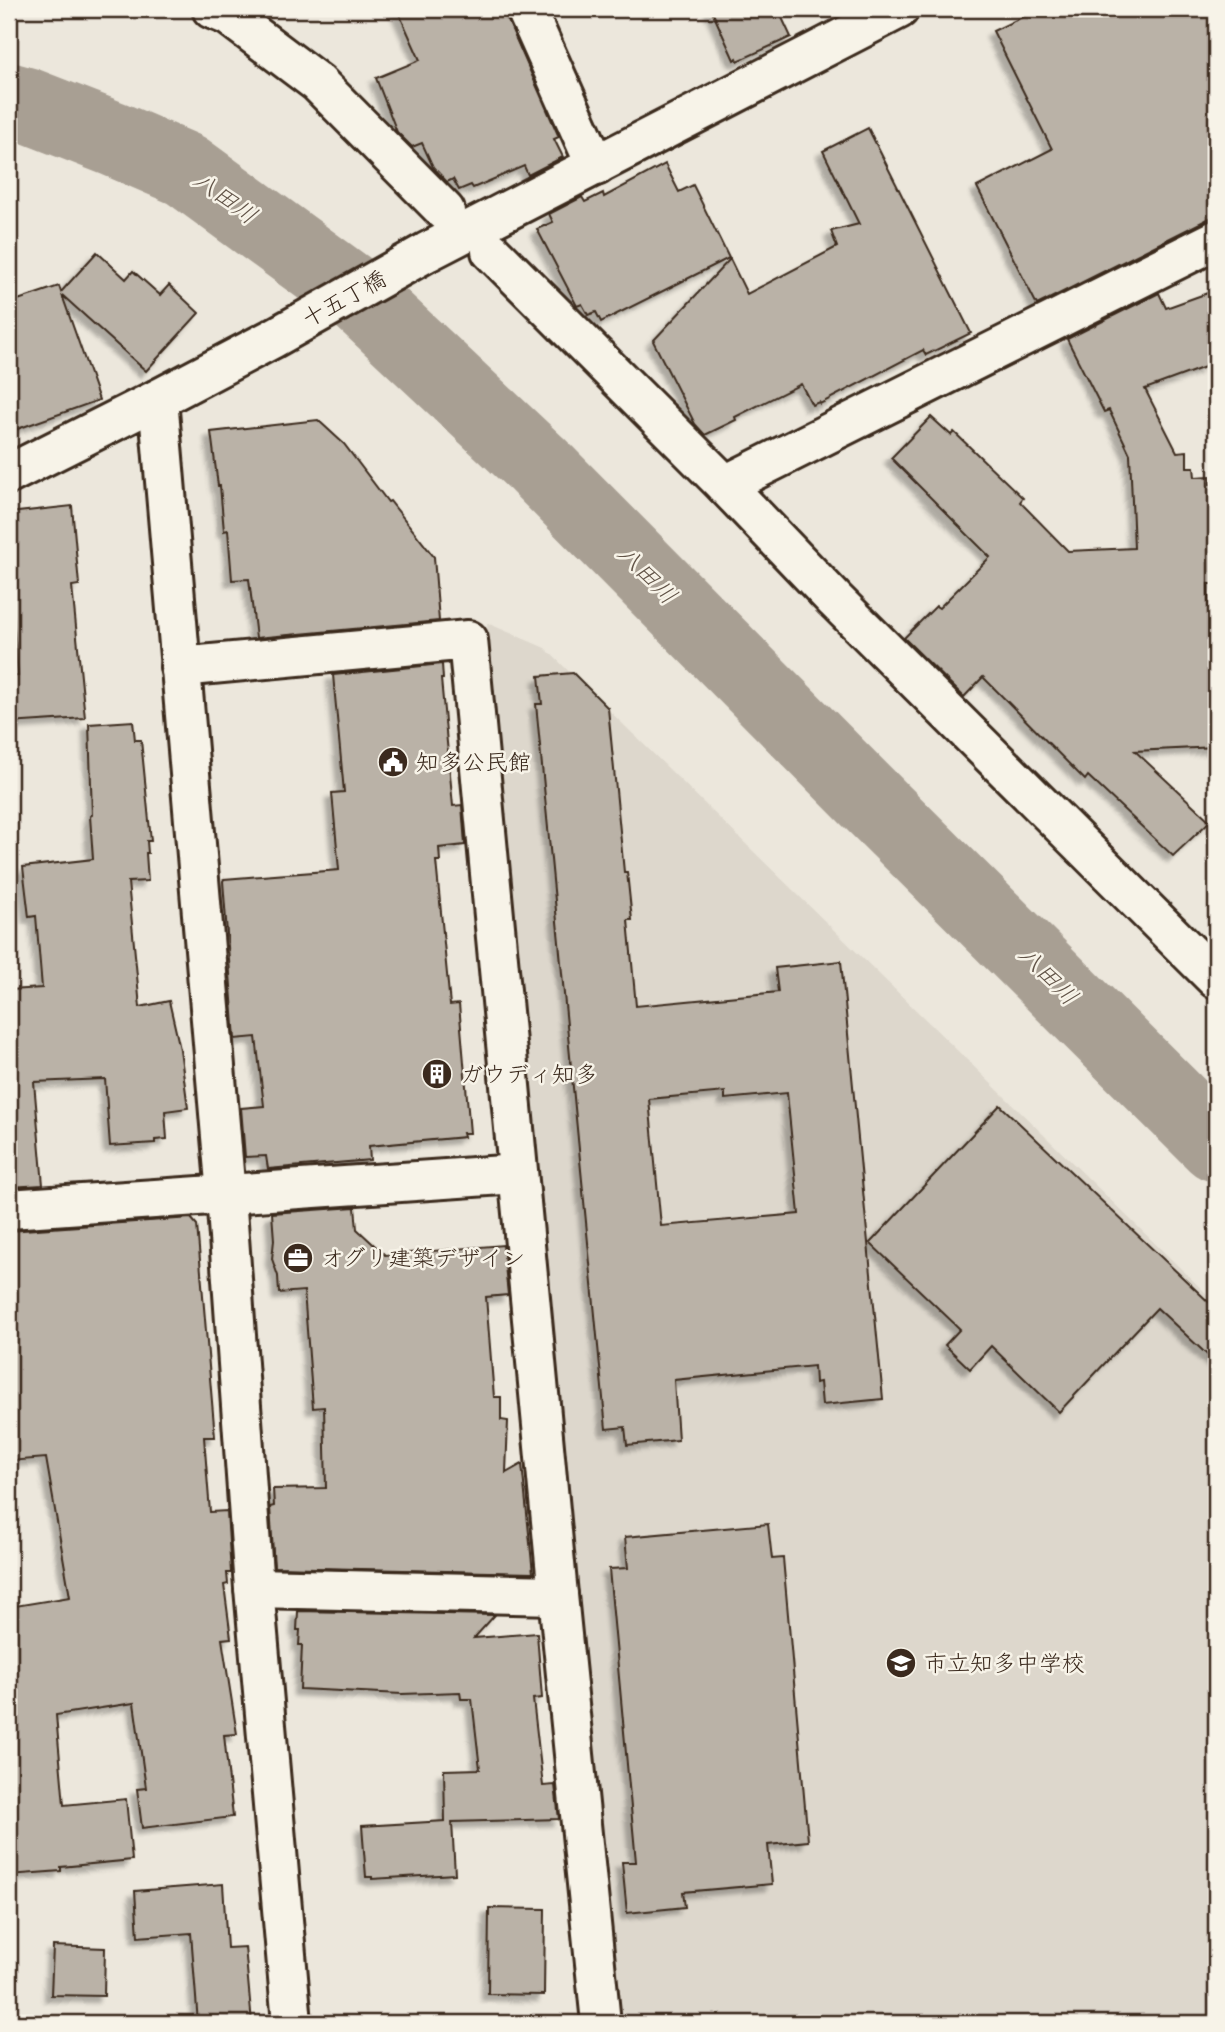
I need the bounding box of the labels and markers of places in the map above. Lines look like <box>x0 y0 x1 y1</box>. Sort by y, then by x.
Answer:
public building icon: 知多公民館 <box>376 745 410 779</box>
place label: 知多公民館 <box>416 748 531 777</box>
building icon: ガウディ知多 <box>420 1057 454 1091</box>
place label: ガウディ知多 <box>460 1060 598 1089</box>
office icon: オグリ建築デザイン <box>281 1241 315 1275</box>
place label: オグリ建築デザイン <box>321 1244 525 1273</box>
school or university icon: 市立知多中学校 <box>884 1646 918 1680</box>
place label: 市立知多中学校 <box>924 1649 1085 1678</box>

